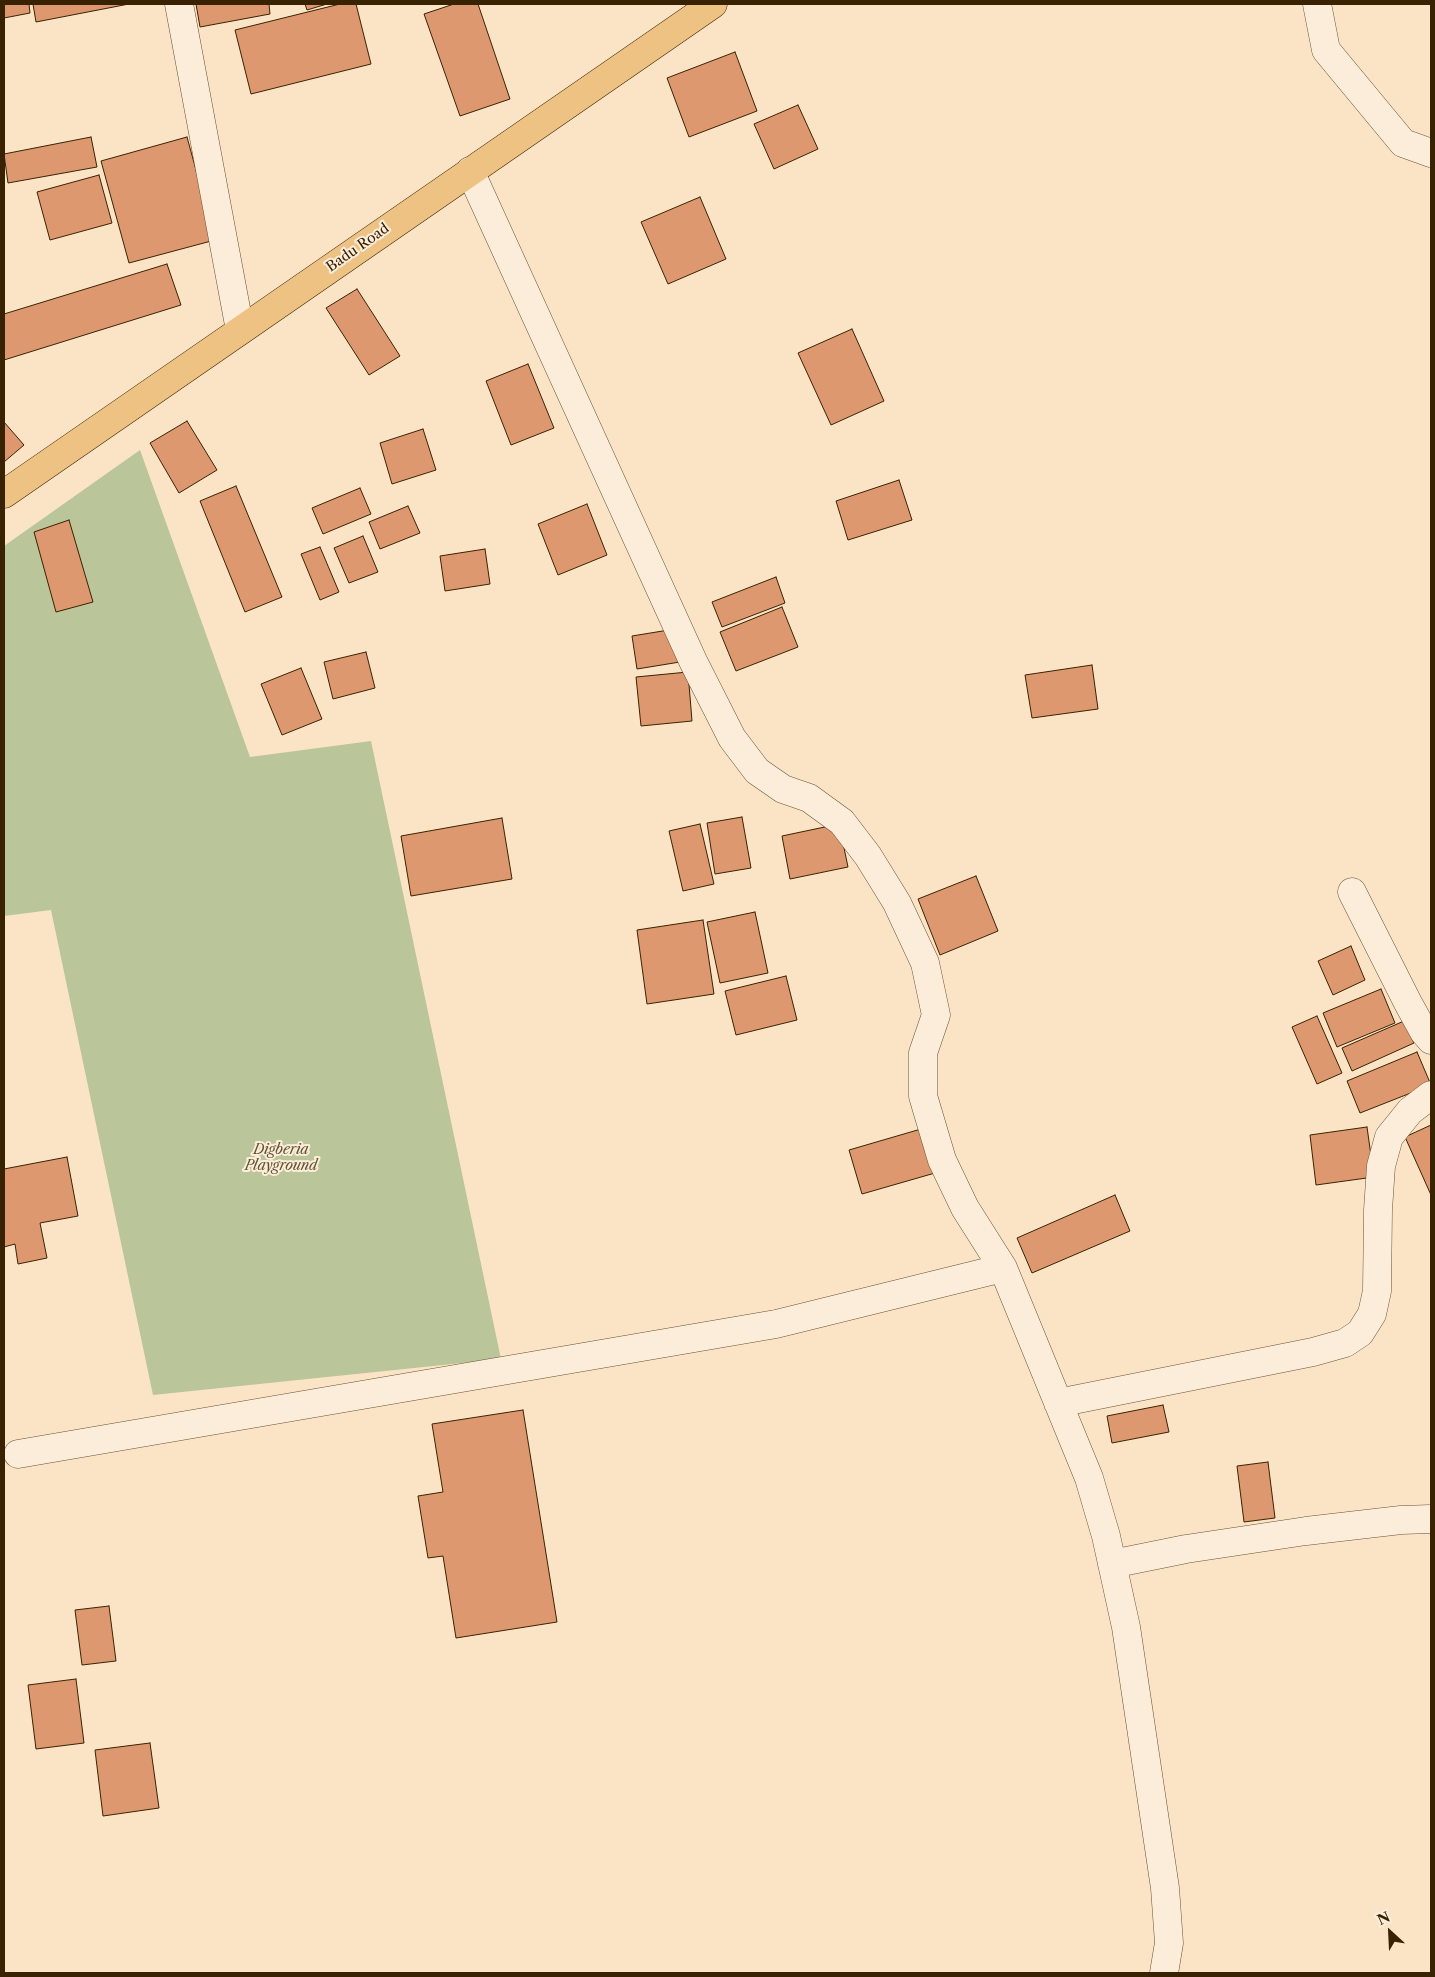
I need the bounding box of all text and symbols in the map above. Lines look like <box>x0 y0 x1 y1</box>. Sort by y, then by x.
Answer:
street label: Badu Road <box>323 220 393 276</box>
park label: Digberia Playground <box>245 1142 317 1174</box>
north arrow <box>1365 1907 1415 1957</box>
text: N <box>1374 1908 1393 1929</box>

